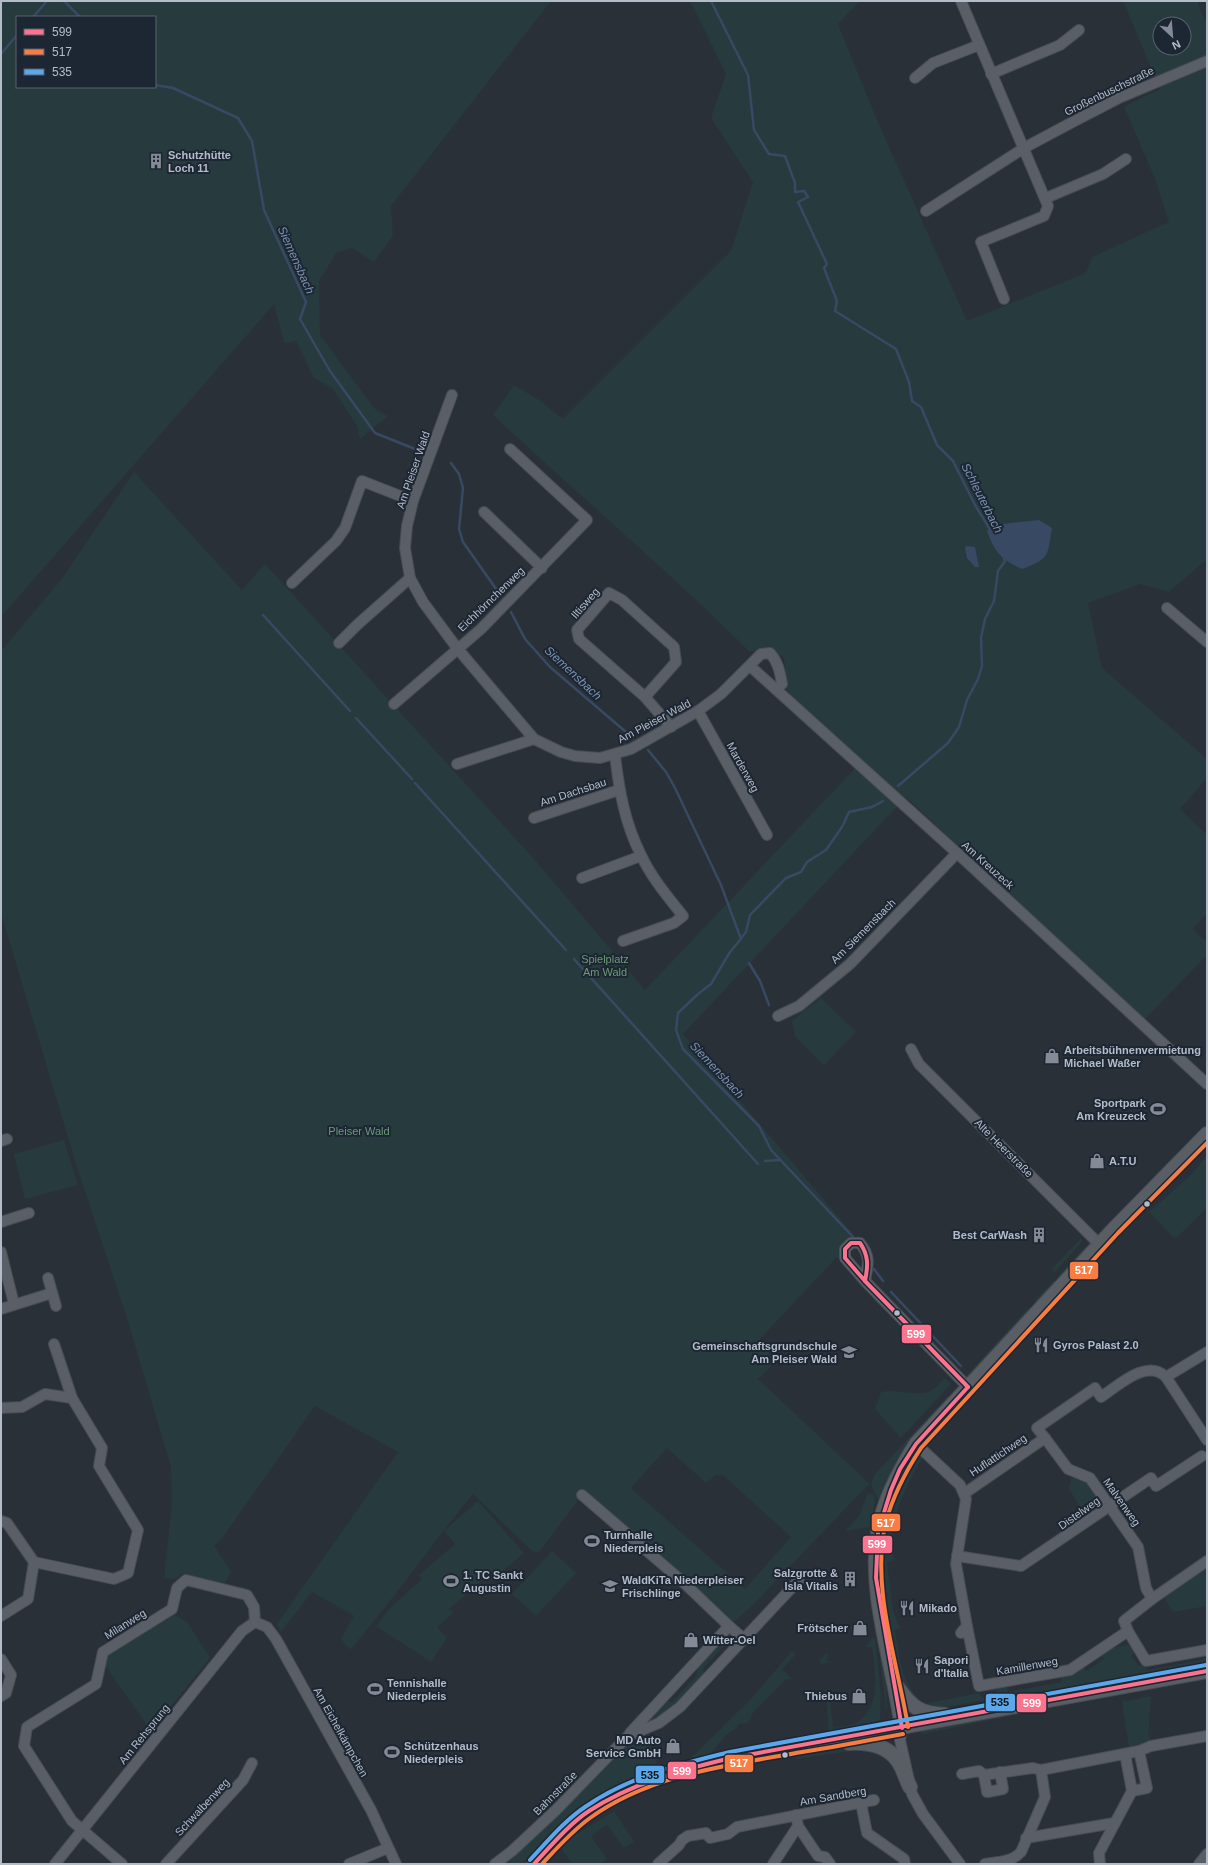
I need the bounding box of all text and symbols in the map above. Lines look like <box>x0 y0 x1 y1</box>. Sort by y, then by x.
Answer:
legend <box>16 16 156 88</box>
north arrow <box>1152 16 1192 56</box>
text: 599 <box>52 25 72 39</box>
text: N <box>1170 38 1183 52</box>
text: 517 <box>52 45 72 59</box>
street label: Großenbuschstraße <box>1062 64 1156 118</box>
text: 535 <box>52 65 72 79</box>
place label: Schutzhütte Loch 11 <box>168 149 231 174</box>
building icon: Schutzhütte Loch 11 <box>147 152 165 170</box>
water label: Siemensbach <box>275 224 317 296</box>
street label: Am Pleiser Wald <box>394 430 432 510</box>
water label: Schleuterbach <box>958 461 1006 536</box>
street label: Eichhörnchenweg <box>455 564 527 634</box>
street label: Iltisweg <box>568 585 602 621</box>
water label: Siemensbach <box>542 643 605 703</box>
street label: Am Pleiser Wald <box>615 697 693 745</box>
street label: Marderweg <box>724 740 762 794</box>
street label: Am Dachsbau <box>538 776 608 808</box>
street label: Am Kreuzeck <box>960 839 1017 892</box>
street label: Am Siemensbach <box>828 896 898 966</box>
park label: Spielplatz Am Wald <box>581 953 629 978</box>
water label: Siemensbach <box>687 1039 747 1102</box>
place label: Arbeitsbühnenvermietung Michael Waßer <box>1064 1044 1201 1069</box>
shop icon: Arbeitsbühnenvermietung Michael Waßer <box>1043 1047 1061 1065</box>
place label: Sportpark Am Kreuzeck <box>1076 1097 1147 1122</box>
sports icon: Sportpark Am Kreuzeck <box>1149 1100 1167 1118</box>
street label: Alte Heerstraße <box>973 1117 1035 1179</box>
park label: Pleiser Wald <box>328 1125 390 1137</box>
shop icon: A.T.U <box>1088 1152 1106 1170</box>
place label: A.T.U <box>1109 1155 1137 1167</box>
unlabelled marker <box>1142 1199 1152 1209</box>
building icon: Best CarWash <box>1030 1226 1048 1244</box>
place label: Best CarWash <box>953 1229 1027 1241</box>
line badge: 517 <box>1069 1261 1099 1280</box>
text: 517 <box>1075 1264 1093 1276</box>
unlabelled marker <box>892 1308 902 1318</box>
line badge: 599 <box>901 1324 932 1344</box>
text: 599 <box>907 1328 925 1340</box>
restaurant icon: Gyros Palast 2.0 <box>1032 1336 1050 1354</box>
place label: Gyros Palast 2.0 <box>1053 1339 1139 1351</box>
place label: Gemeinschaftsgrundschule Am Pleiser Wald <box>692 1340 837 1365</box>
school or university icon: Gemeinschaftsgrundschule Am Pleiser Wald <box>840 1343 858 1361</box>
street label: Huflattichweg <box>967 1432 1029 1478</box>
street label: Malvenweg <box>1101 1476 1143 1528</box>
street label: Distelweg <box>1056 1494 1102 1532</box>
line badge: 517 <box>871 1513 901 1532</box>
text: 517 <box>877 1517 895 1529</box>
place label: Turnhalle Niederpleis <box>604 1529 663 1554</box>
sports icon: Turnhalle Niederpleis <box>583 1532 601 1550</box>
line badge: 599 <box>862 1535 893 1554</box>
text: 599 <box>868 1538 886 1550</box>
place label: Salzgrotte & Isla Vitalis <box>774 1567 838 1592</box>
place label: 1. TC Sankt Augustin <box>463 1569 523 1594</box>
building icon: Salzgrotte & Isla Vitalis <box>841 1570 859 1588</box>
sports icon: 1. TC Sankt Augustin <box>442 1572 460 1590</box>
place label: WaldKiTa Niederpleiser Frischlinge <box>622 1574 744 1599</box>
school or university icon: WaldKiTa Niederpleiser Frischlinge <box>601 1577 619 1595</box>
restaurant icon: Mikado <box>898 1599 916 1617</box>
place label: Mikado <box>919 1602 957 1614</box>
street label: Milanweg <box>102 1607 148 1641</box>
shop icon: Frötscher <box>851 1619 869 1637</box>
place label: Frötscher <box>797 1622 849 1634</box>
shop icon: Witter-Oel <box>682 1631 700 1649</box>
place label: Witter-Oel <box>703 1634 755 1646</box>
place label: Sapori d'Italia <box>934 1654 969 1679</box>
street label: Kamillenweg <box>995 1655 1059 1677</box>
restaurant icon: Sapori d'Italia <box>913 1657 931 1675</box>
place label: Tennishalle Niederpleis <box>387 1677 447 1702</box>
sports icon: Tennishalle Niederpleis <box>366 1680 384 1698</box>
street label: Am Eichelkämpchen <box>311 1685 371 1779</box>
shop icon: Thiebus <box>850 1687 868 1705</box>
place label: Thiebus <box>805 1690 847 1702</box>
line badge: 535 <box>985 1693 1016 1712</box>
line badge: 599 <box>1016 1693 1047 1713</box>
text: 535 <box>991 1696 1009 1708</box>
text: 599 <box>1023 1697 1041 1709</box>
street label: Am Rehsprung <box>116 1702 172 1766</box>
place label: MD Auto Service GmbH <box>586 1734 661 1759</box>
shop icon: MD Auto Service GmbH <box>664 1737 682 1755</box>
place label: Schützenhaus Niederpleis <box>404 1740 479 1765</box>
sports icon: Schützenhaus Niederpleis <box>383 1743 401 1761</box>
unlabelled marker <box>780 1750 790 1760</box>
line badge: 517 <box>724 1754 754 1773</box>
text: 517 <box>730 1757 748 1769</box>
line badge: 599 <box>667 1761 697 1780</box>
line badge: 535 <box>635 1765 665 1784</box>
text: 599 <box>673 1765 691 1777</box>
street label: Bahnstraße <box>531 1769 579 1817</box>
text: 535 <box>641 1769 659 1781</box>
street label: Schwalbenweg <box>172 1776 232 1838</box>
street label: Am Sandberg <box>799 1784 867 1808</box>

